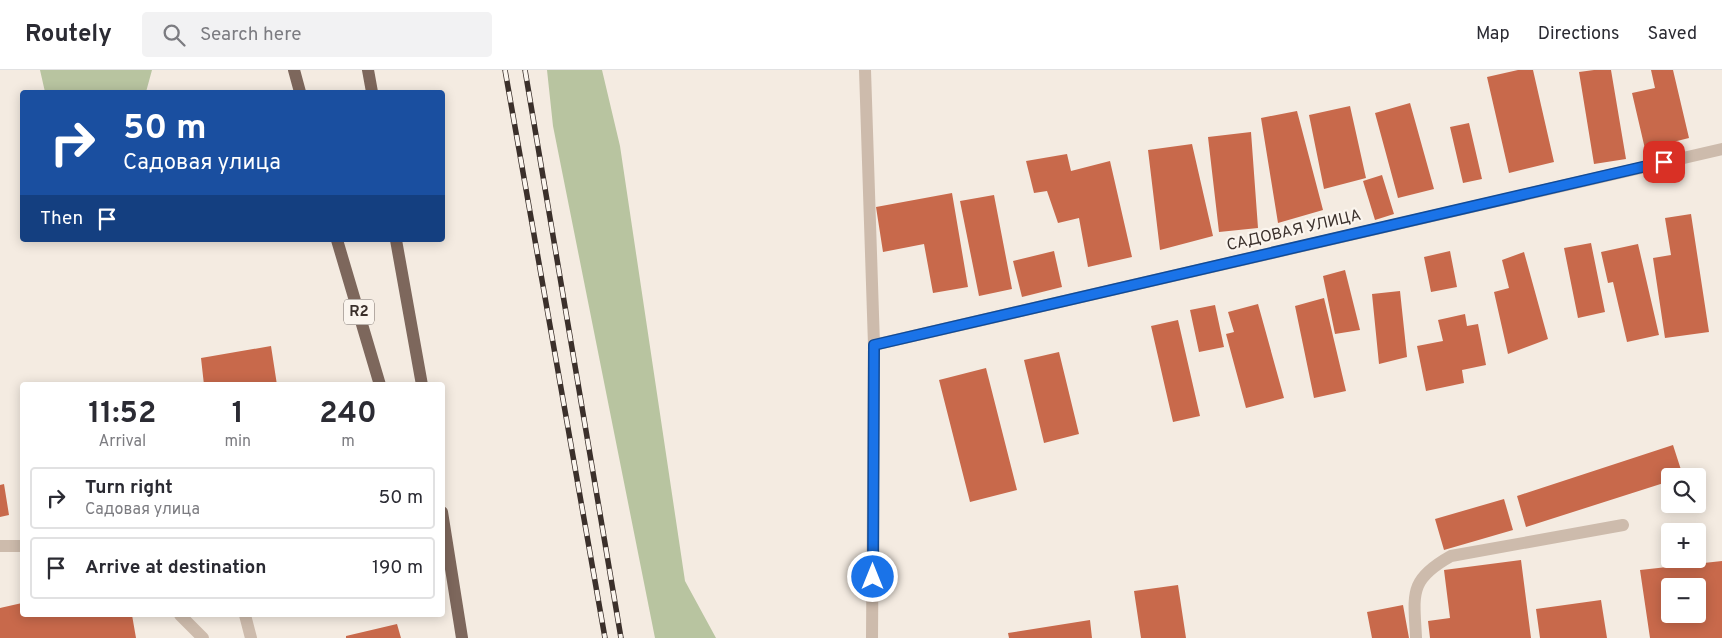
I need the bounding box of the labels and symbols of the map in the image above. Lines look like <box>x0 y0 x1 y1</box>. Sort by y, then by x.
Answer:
pin <box>1643 141 1685 183</box>
street label: САДОВАЯ УЛИЦА <box>1225 206 1363 256</box>
road number: R2 <box>344 300 374 324</box>
position arrow <box>846 550 898 602</box>

